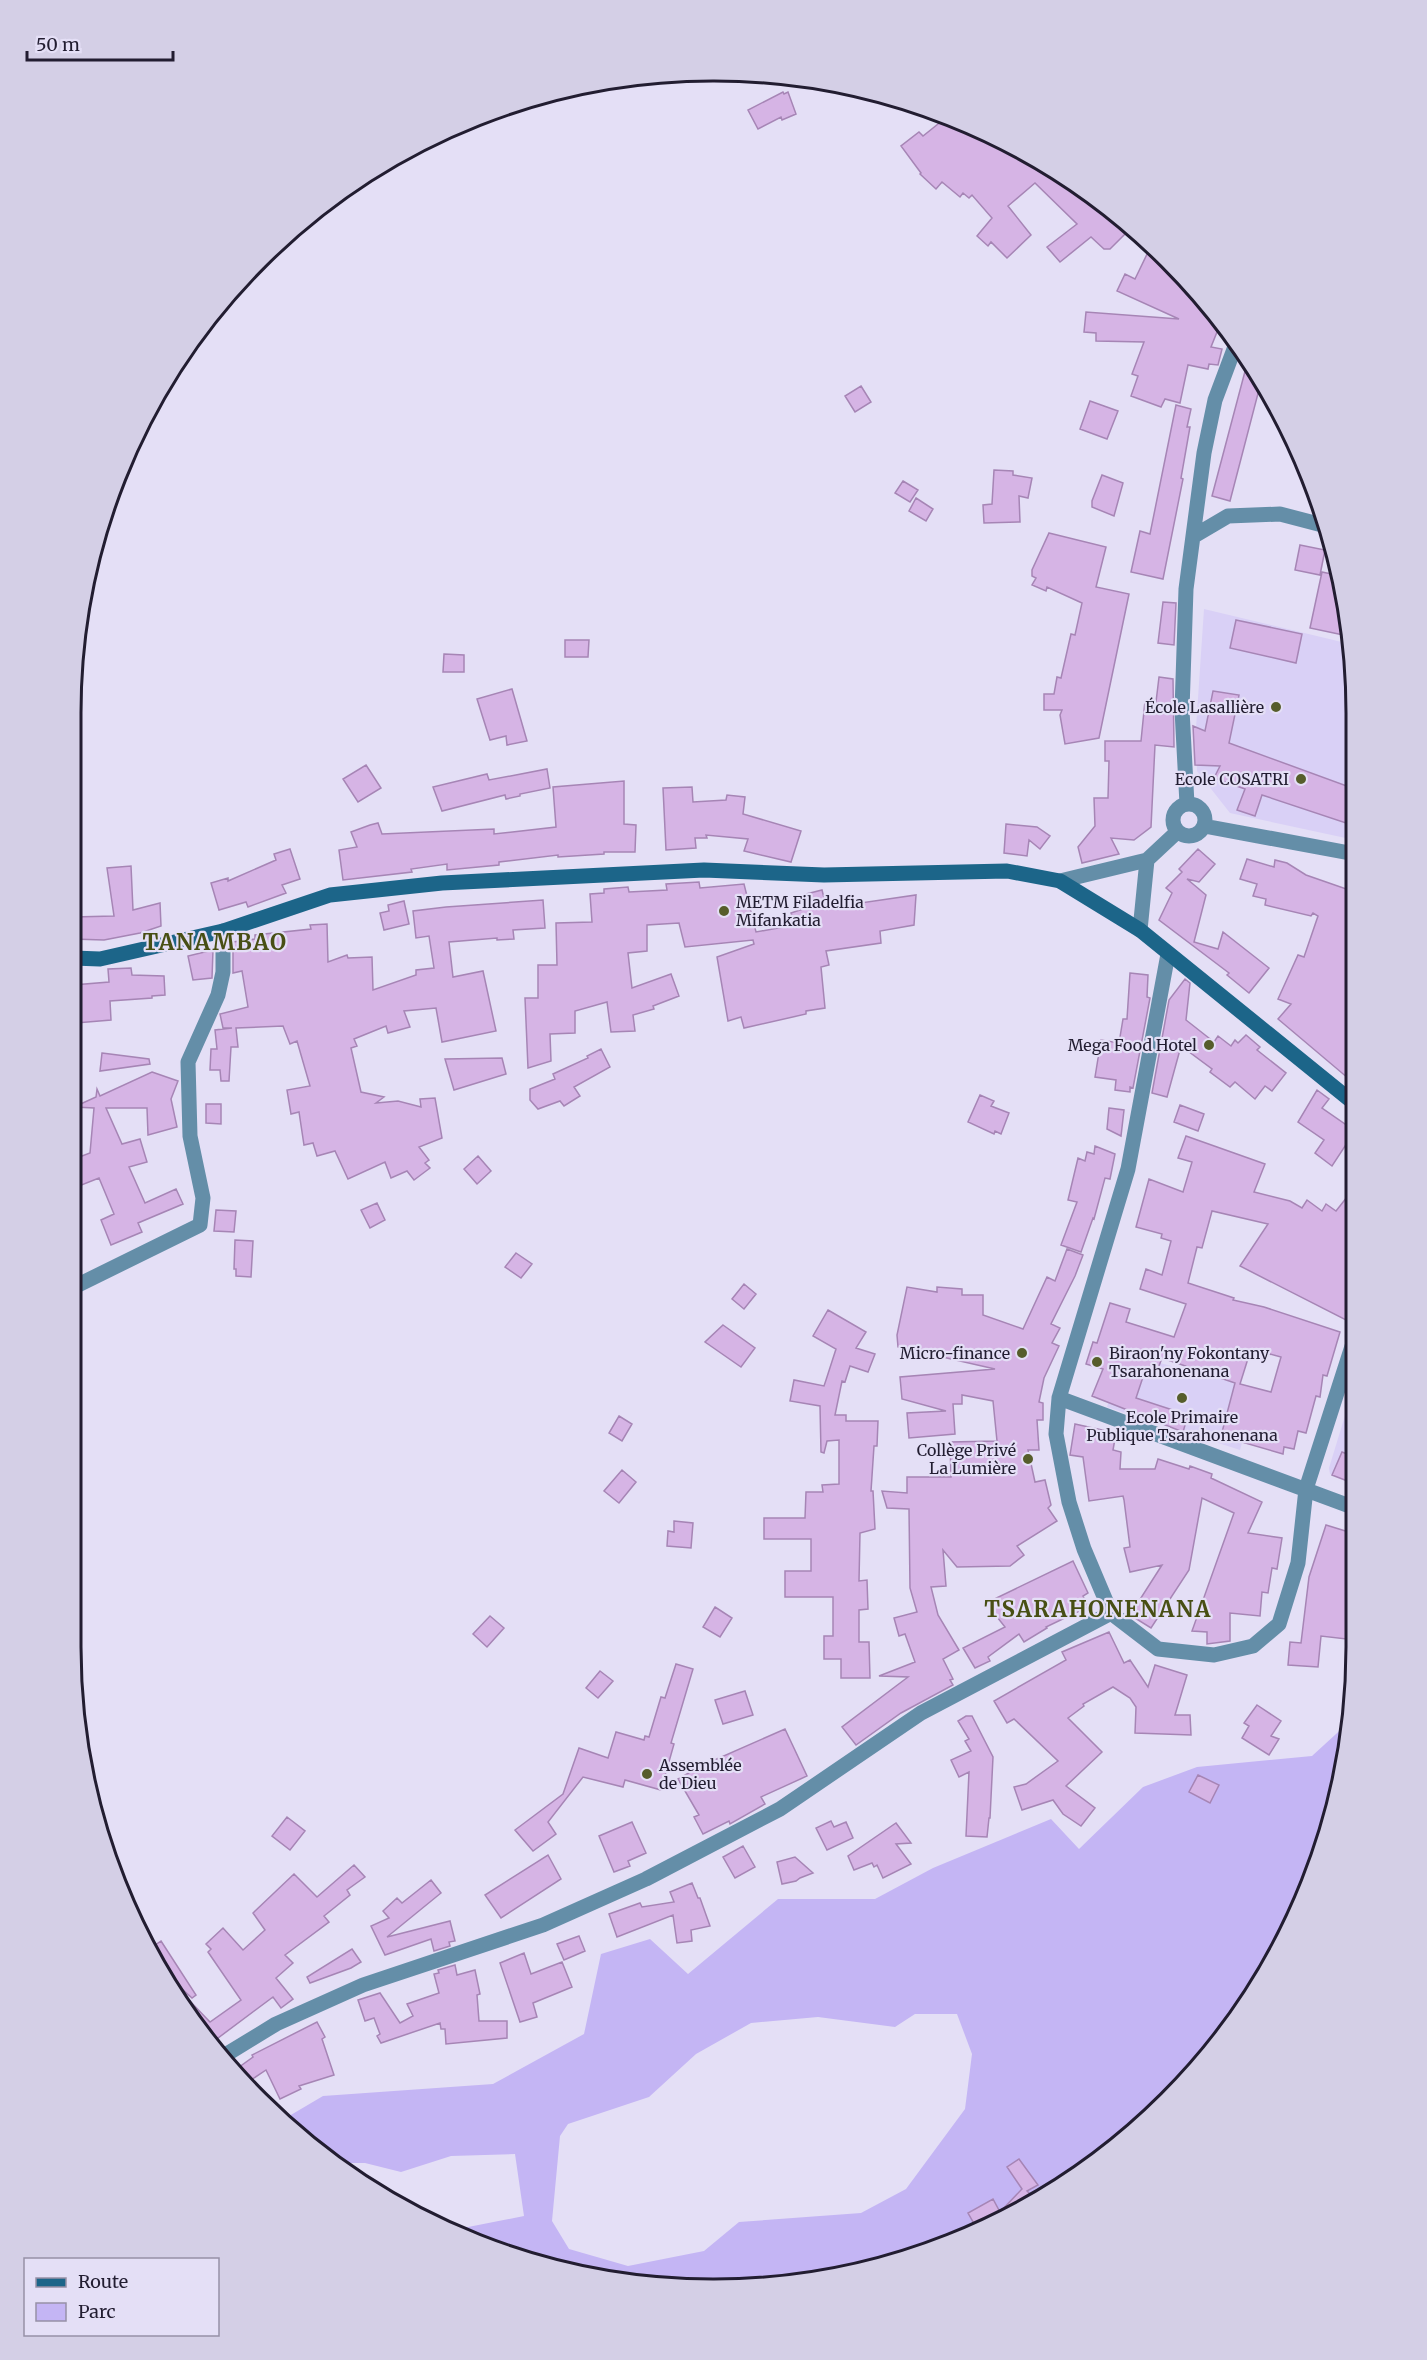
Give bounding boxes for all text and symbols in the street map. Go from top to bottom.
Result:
scale bar [27,24,172,62]
text: 50 m [36,33,80,56]
place label: École Lasallière [1145,697,1264,717]
marker: École Lasallière [1269,700,1283,714]
place label: Ecole COSATRI [1175,769,1289,789]
marker: Ecole COSATRI [1294,772,1308,786]
place label: METM Filadelfia Mifankatia [736,892,864,930]
marker: METM Filadelfia Mifankatia [717,904,731,918]
district label: TANAMBAO [142,928,288,956]
place label: Mega Food Hotel [1068,1035,1197,1055]
marker: Mega Food Hotel [1202,1038,1216,1052]
place label: Micro-finance [900,1343,1010,1363]
place label: Biraon'ny Fokontany Tsarahonenana [1109,1343,1270,1381]
marker: Micro-finance [1015,1346,1029,1360]
marker: Biraon'ny Fokontany Tsarahonenana [1090,1355,1104,1369]
marker: Ecole Primaire Publique Tsarahonenana [1175,1391,1189,1405]
place label: Ecole Primaire Publique Tsarahonenana [1086,1407,1278,1445]
place label: Collège Privé La Lumière [917,1440,1016,1478]
marker: Collège Privé La Lumière [1021,1452,1035,1466]
district label: TSARAHONENANA [984,1595,1212,1623]
place label: Assemblée de Dieu [658,1755,741,1793]
marker: Assemblée de Dieu [640,1767,654,1781]
legend [24,2258,219,2336]
text: Route [78,2270,128,2293]
text: Parc [78,2300,116,2323]

